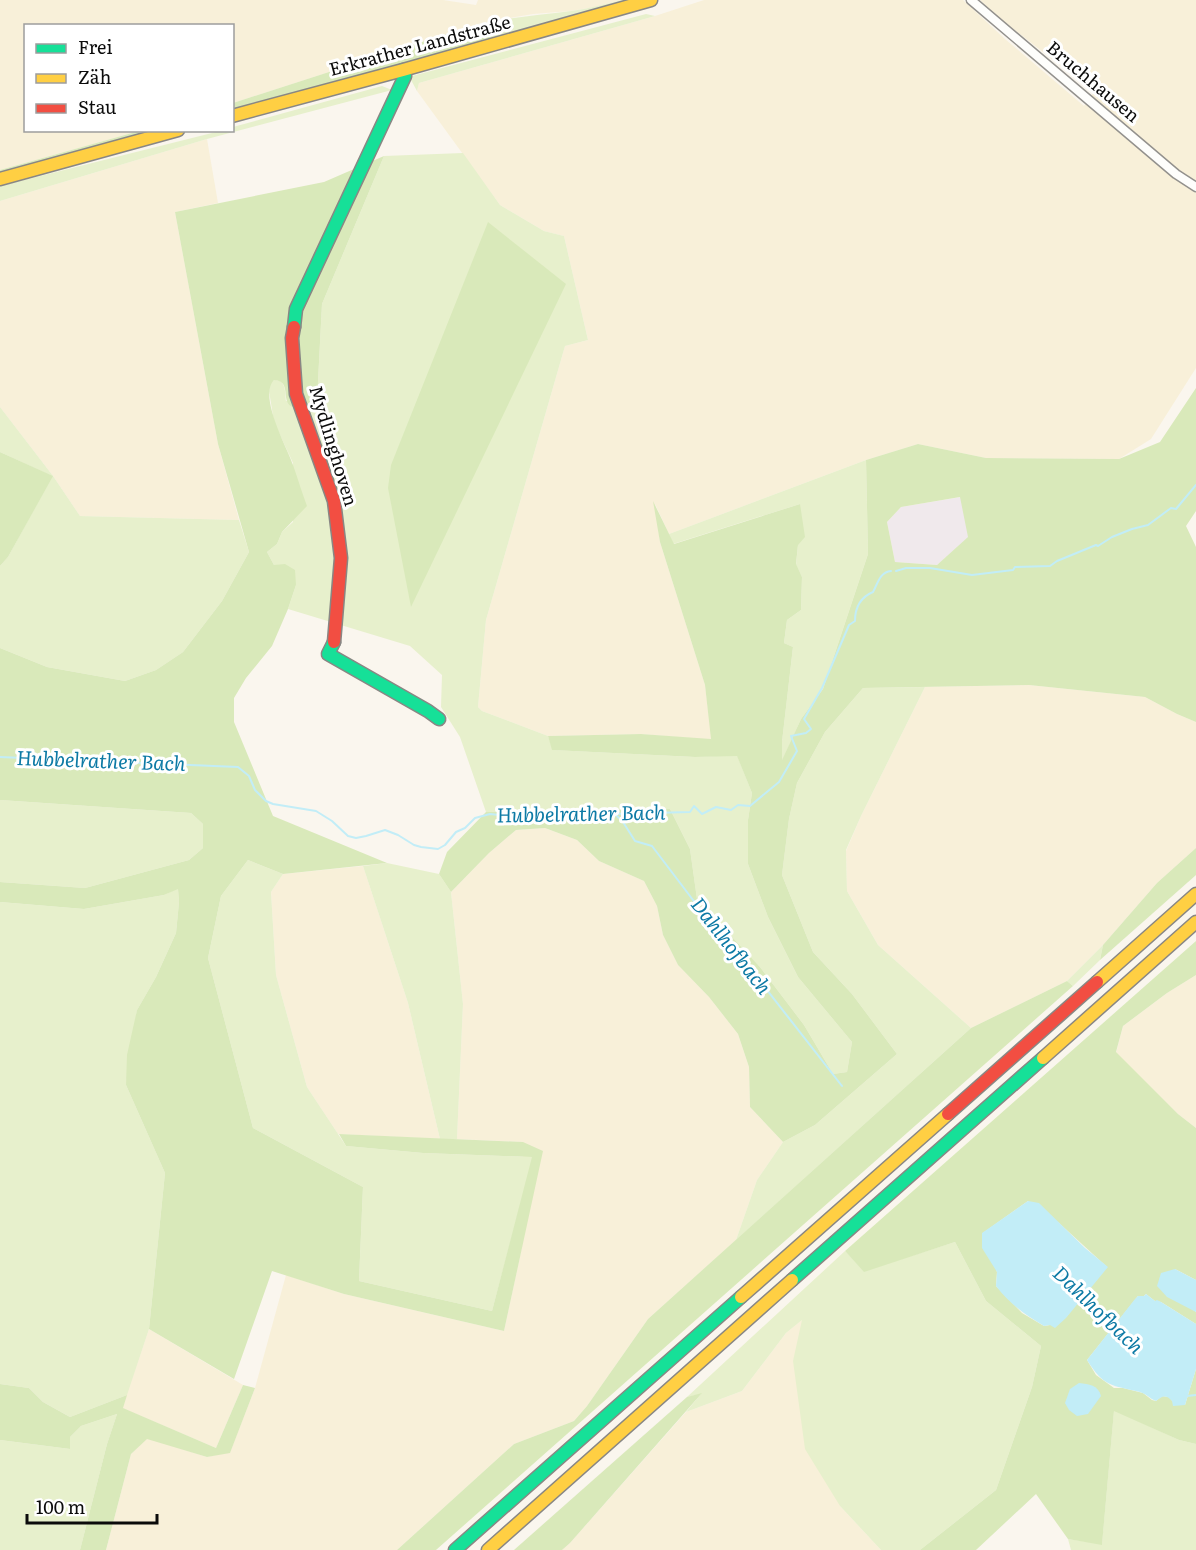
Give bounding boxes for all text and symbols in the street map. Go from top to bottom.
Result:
street label: Erkrather Landstraße [326,7,513,82]
legend [24,24,234,132]
text: Frei [78,33,112,60]
street label: Bruchhausen [1041,34,1147,128]
text: Zäh [78,63,112,90]
text: Stau [78,93,116,120]
street label: Mydlinghoven [303,382,366,509]
water label: Hubbelrather Bach [16,741,186,777]
water label: Hubbelrather Bach [496,796,666,828]
water label: Dahlhofbach [685,890,780,1000]
water label: Dahlhofbach [1047,1257,1152,1360]
scale bar [27,1487,158,1525]
text: 100 m [36,1493,85,1520]

